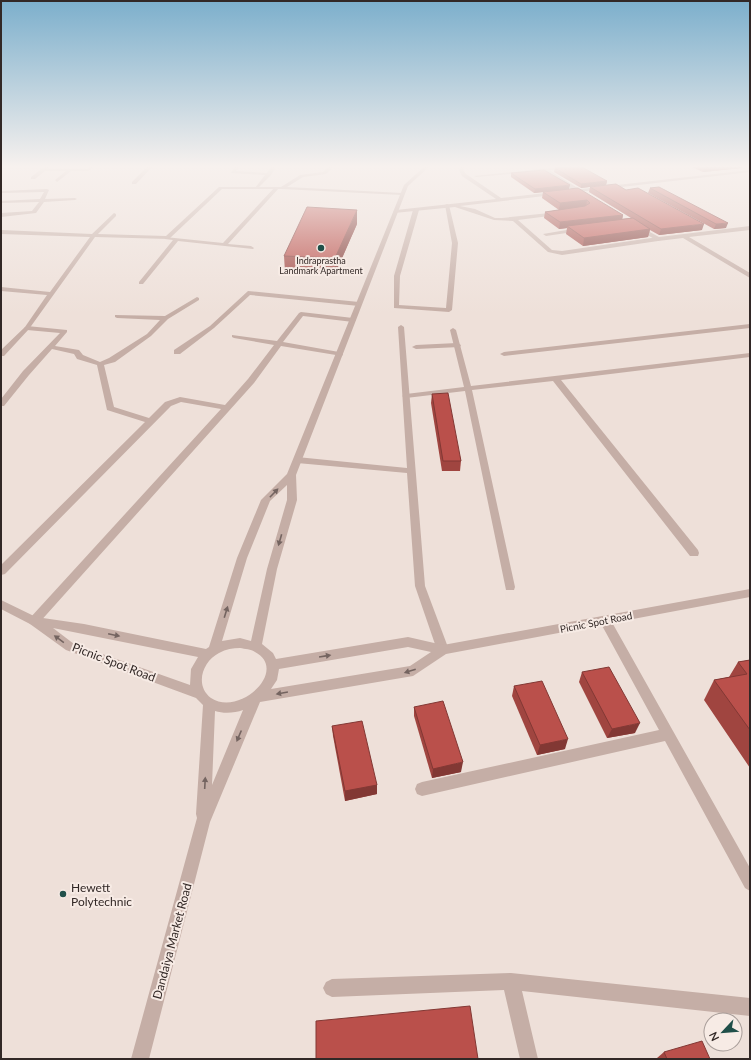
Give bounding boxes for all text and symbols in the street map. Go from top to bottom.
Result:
marker: Indraprastha Landmark Apartment [316,243,326,253]
place label: Indraprastha Landmark Apartment [279,255,363,276]
one-way arrow [269,488,279,498]
one-way arrow [277,534,283,546]
one-way arrow [223,606,229,618]
street label: Picnic Spot Road [559,609,633,635]
one-way arrow [108,632,120,638]
one-way arrow [53,634,64,643]
street label: Picnic Spot Road [70,639,158,685]
one-way arrow [319,653,331,659]
one-way arrow [404,668,416,674]
one-way arrow [276,690,289,696]
one-way arrow [235,731,241,743]
one-way arrow [201,777,208,789]
place label: Hewett Polytechnic [71,880,132,909]
street label: Dandaiya Market Road [149,881,195,1001]
marker: Hewett Polytechnic [58,889,68,899]
north arrow [703,1012,743,1052]
text: N [706,1030,721,1043]

